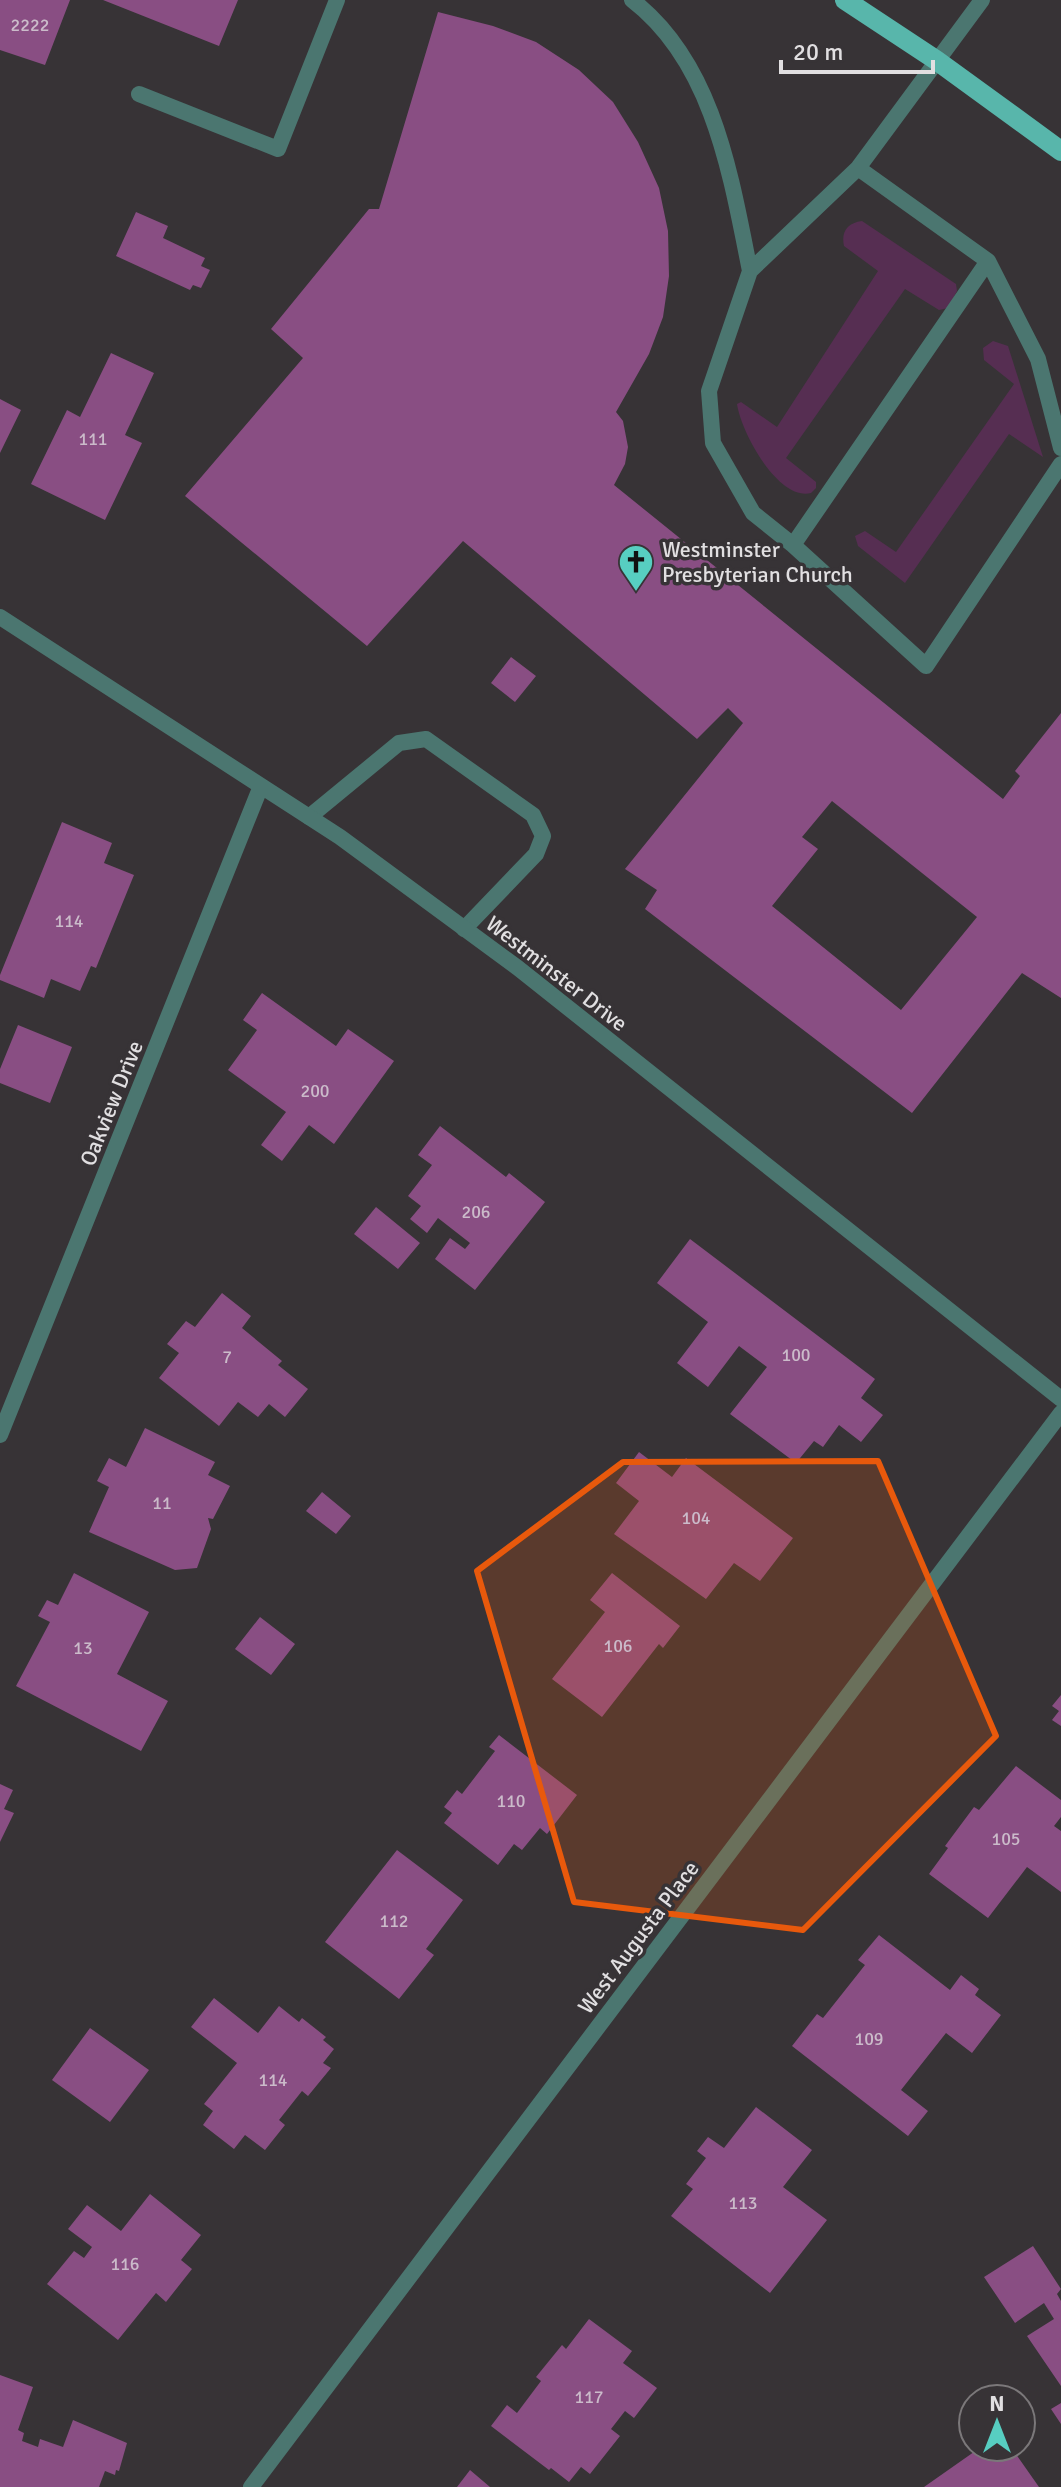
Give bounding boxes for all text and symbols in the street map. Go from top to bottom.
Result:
house number: 2222 [11,14,49,36]
scale bar [781,24,933,74]
text: 20 m [793,37,843,67]
house number: 111 [78,428,108,450]
place label: Westminster Presbyterian Church [662,536,853,588]
church icon: Westminster Presbyterian Church [617,543,655,593]
house number: 114 [54,910,84,932]
street label: Westminster Drive [481,910,633,1037]
street label: Oakview Drive [74,1037,149,1170]
house number: 200 [300,1080,330,1102]
house number: 206 [461,1201,491,1223]
house number: 100 [781,1344,811,1366]
house number: 7 [222,1346,232,1368]
house number: 11 [152,1492,172,1514]
house number: 104 [681,1507,711,1529]
house number: 106 [603,1635,633,1657]
house number: 13 [73,1637,93,1659]
house number: 110 [496,1790,526,1812]
house number: 105 [991,1828,1021,1850]
street label: West Augusta Place [572,1855,705,2019]
house number: 112 [379,1910,409,1932]
house number: 109 [854,2028,884,2050]
house number: 114 [258,2069,288,2091]
house number: 113 [728,2192,758,2214]
house number: 116 [110,2253,140,2275]
north arrow [957,2383,1037,2463]
house number: 117 [574,2386,604,2408]
text: N [989,2390,1005,2417]

